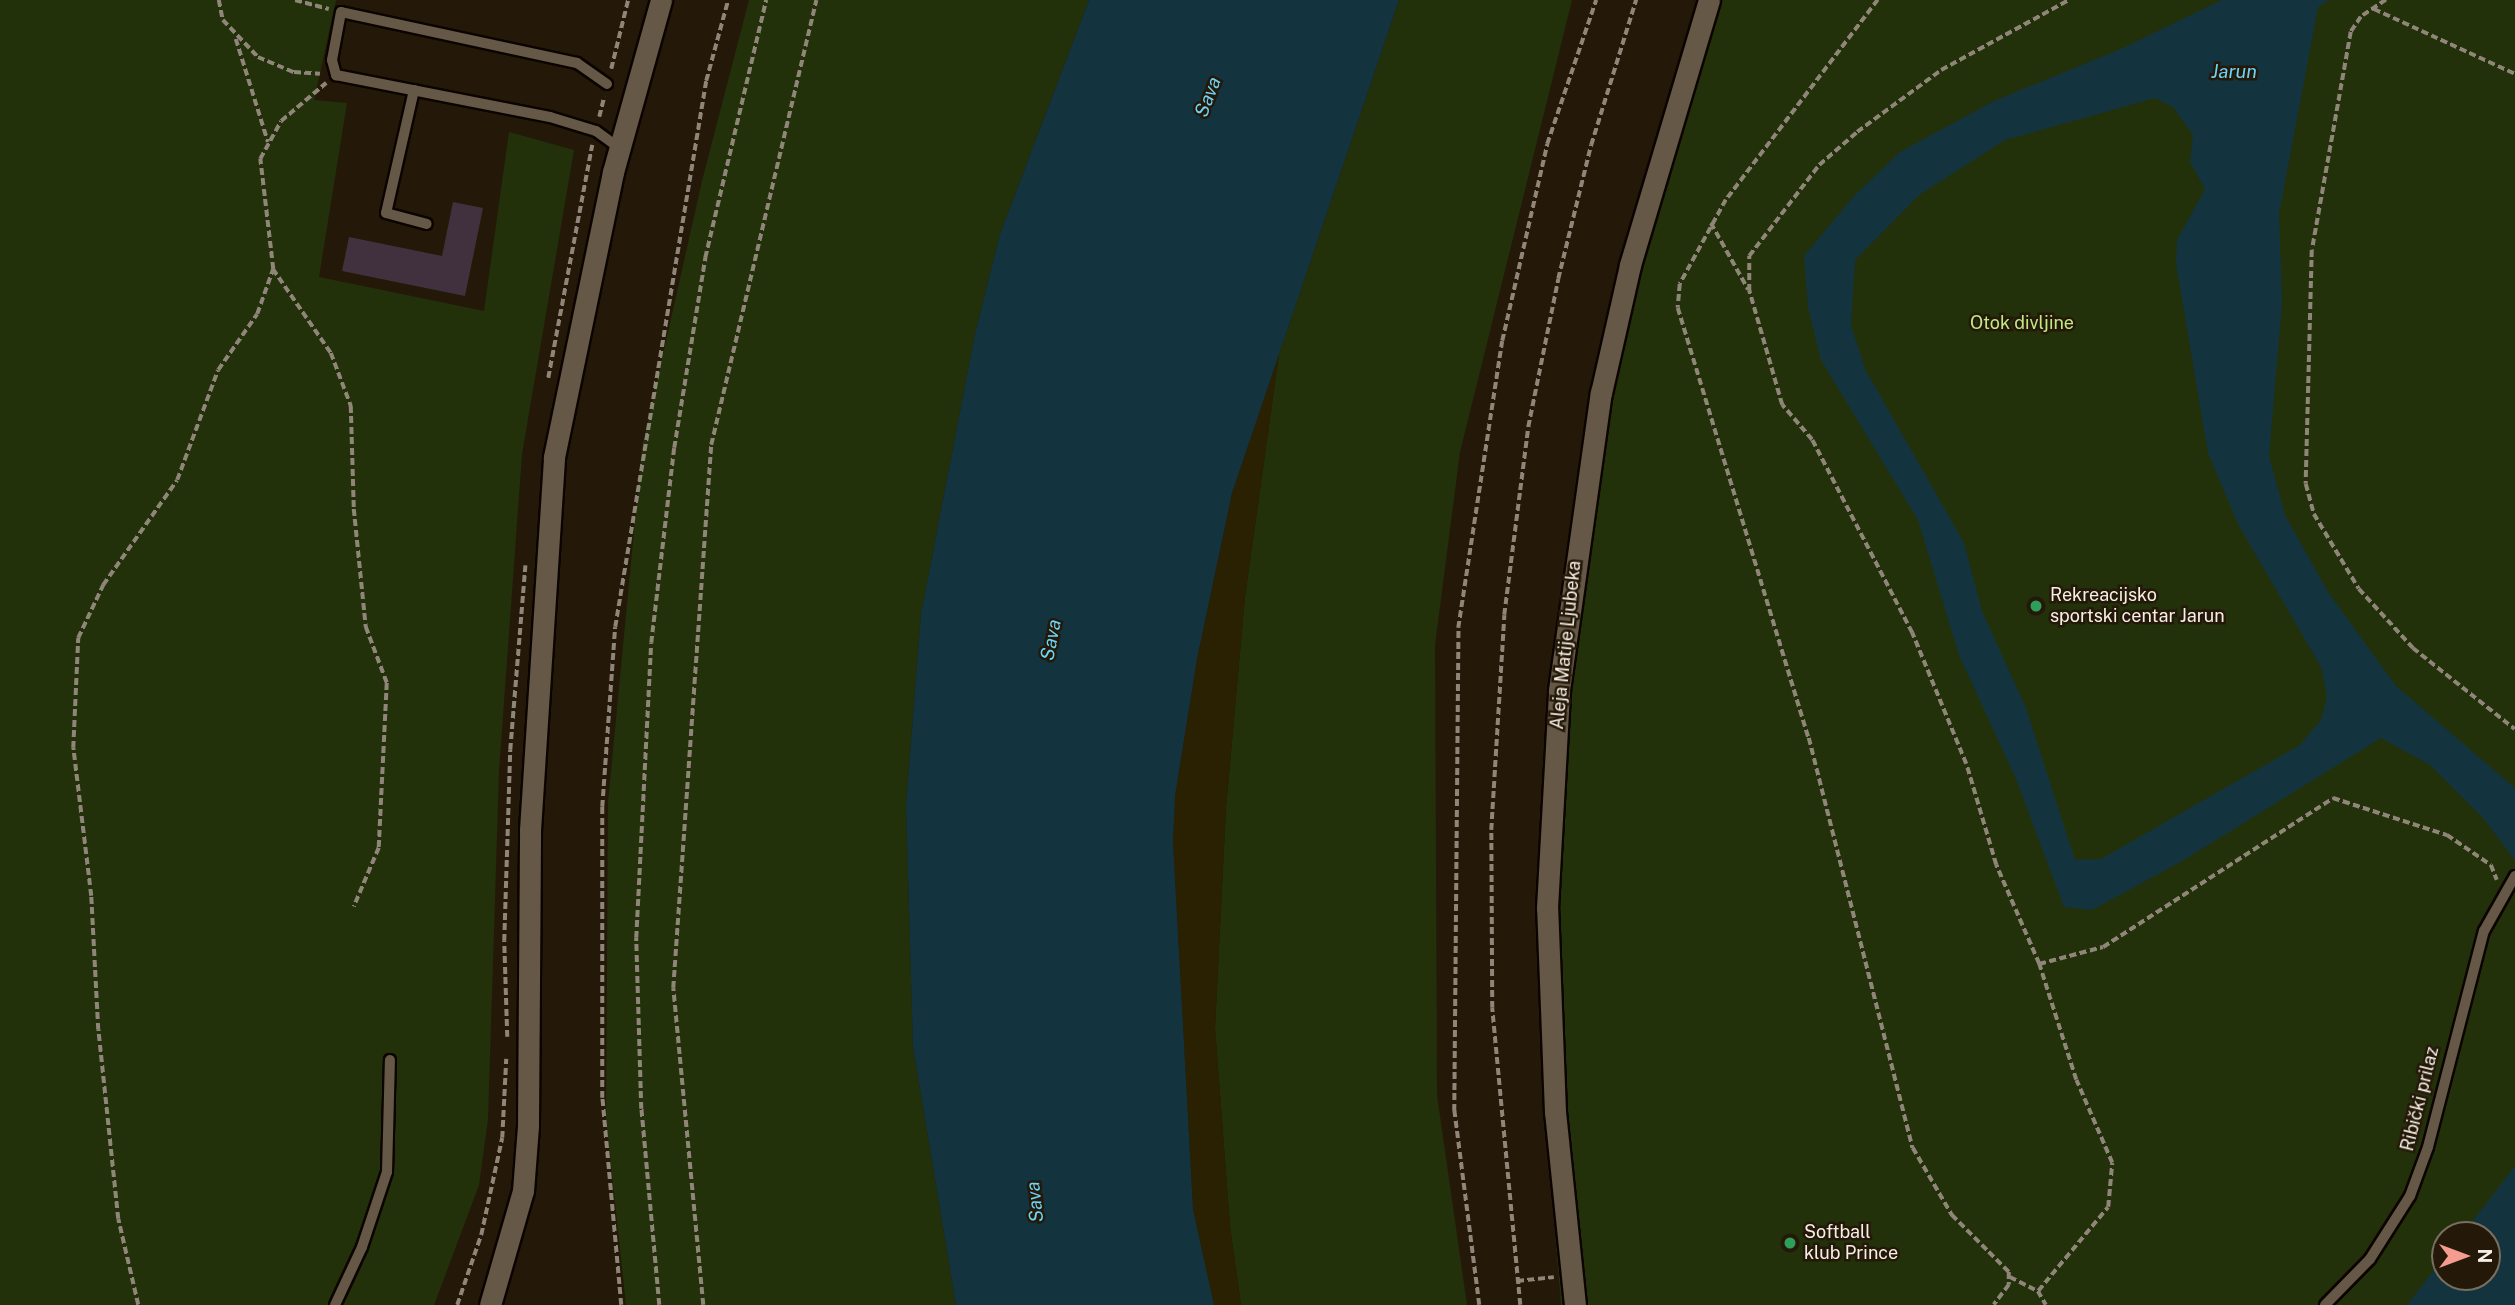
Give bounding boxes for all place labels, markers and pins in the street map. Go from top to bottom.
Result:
place label: Rekreacijsko sportski centar Jarun [2050,585,2225,628]
marker: Rekreacijsko sportski centar Jarun [2028,598,2044,614]
place label: Softball klub Prince [1804,1222,1898,1264]
marker: Softball klub Prince [1782,1235,1798,1251]

